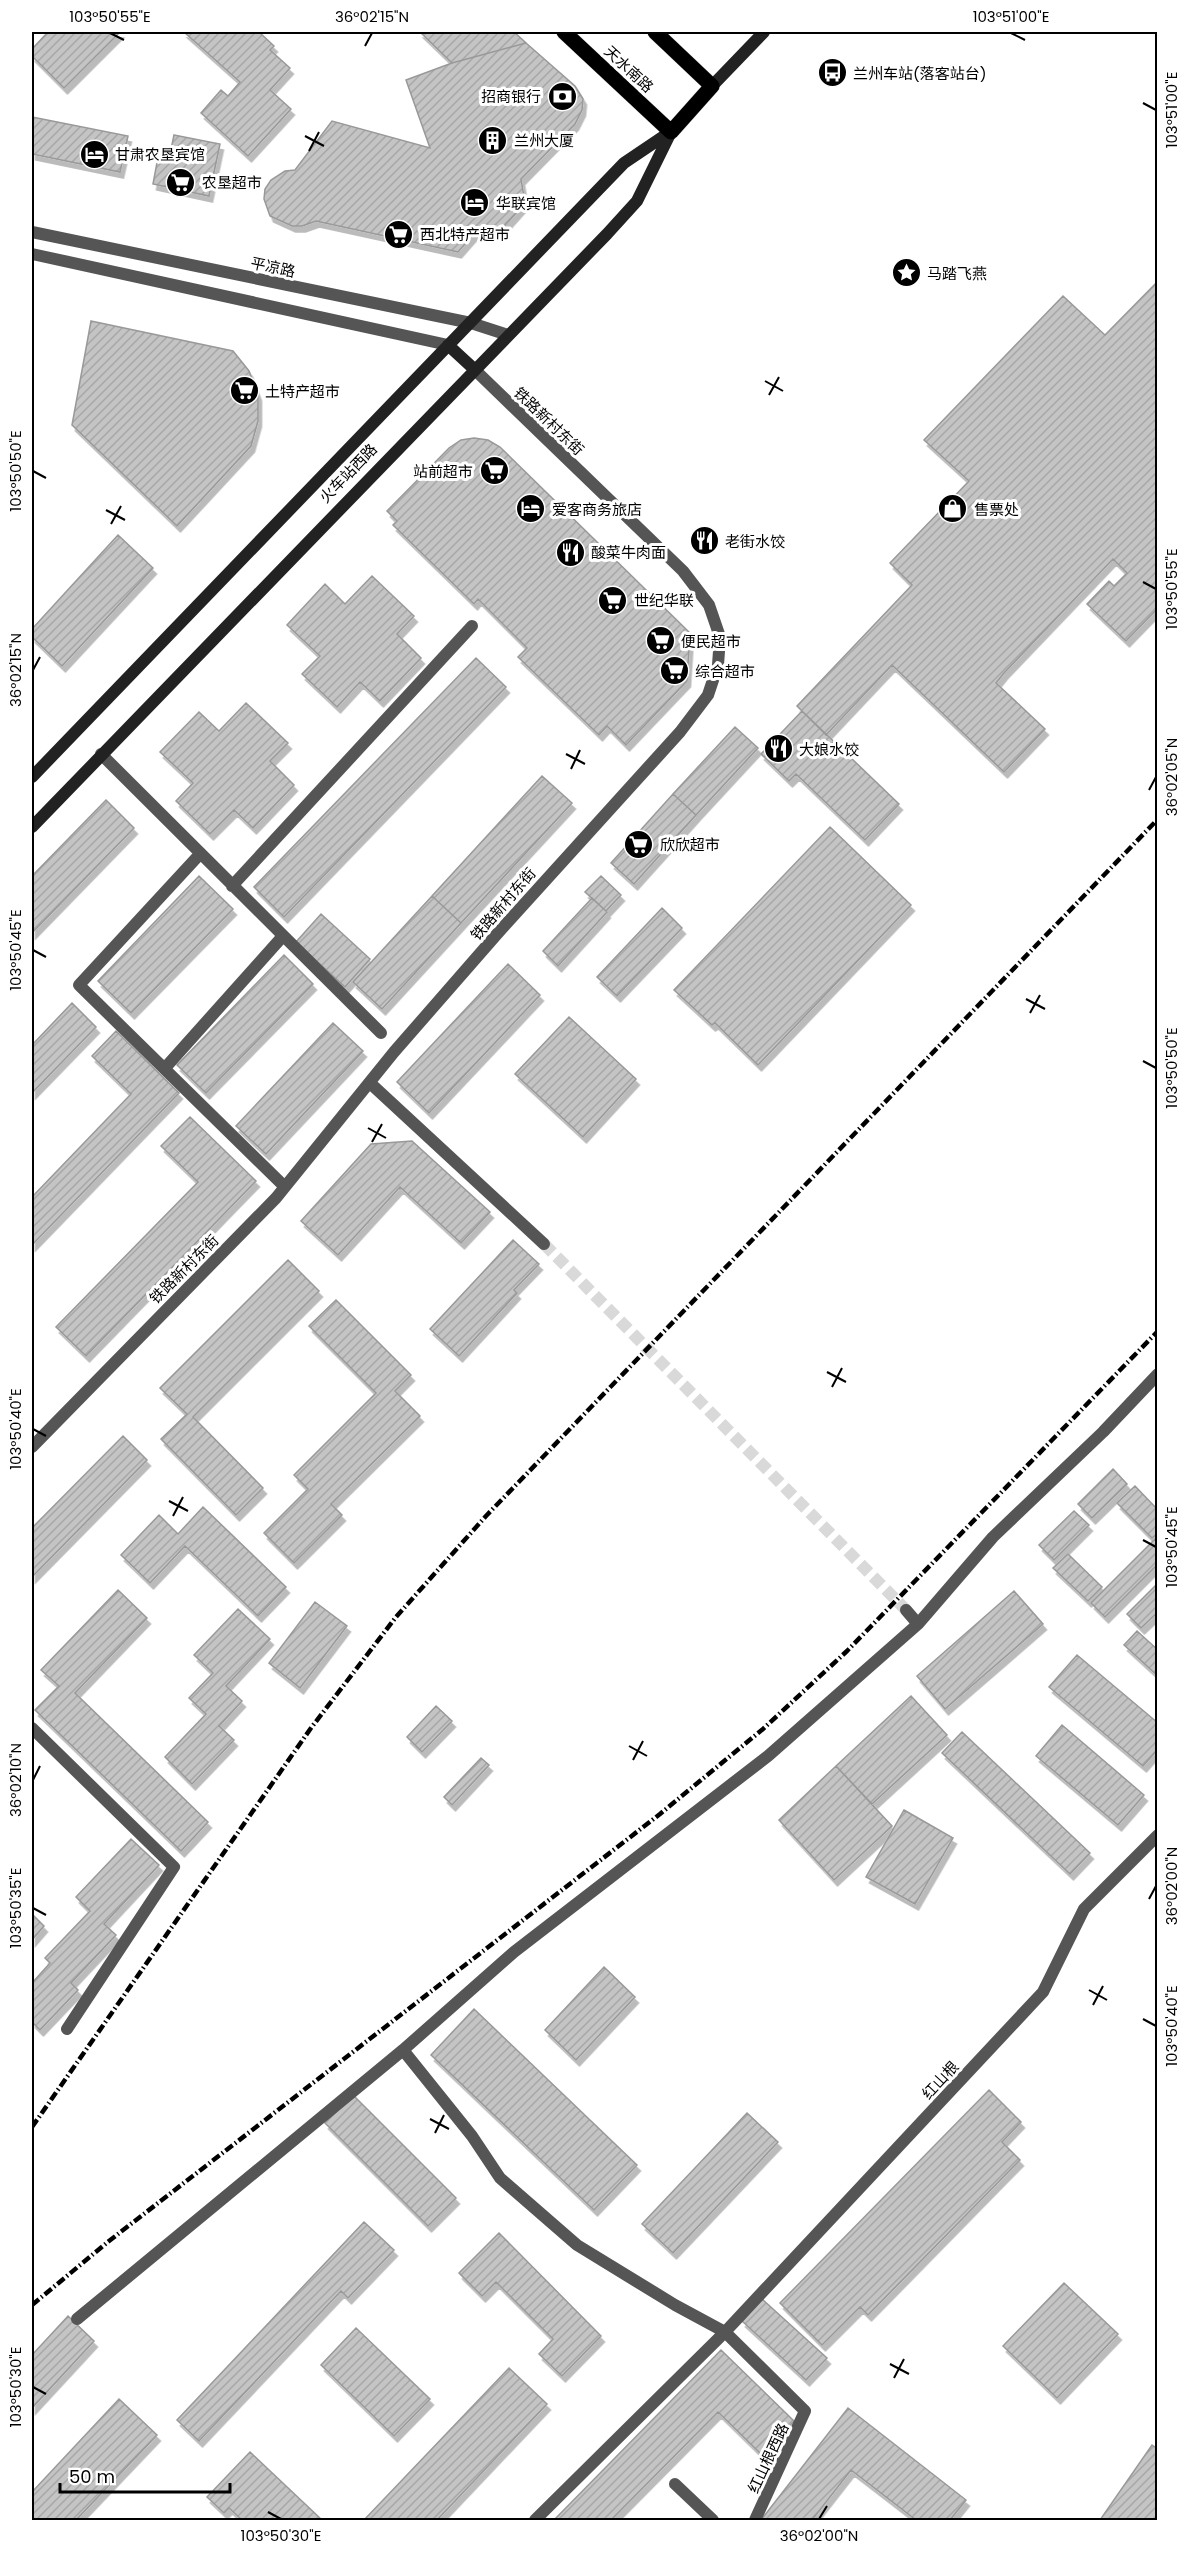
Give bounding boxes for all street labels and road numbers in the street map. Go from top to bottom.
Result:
street label: 天水南路 [600,41,658,97]
street label: 平凉路 [249,252,297,282]
street label: 铁路新村东街 [509,382,589,460]
street label: 火车站西路 [314,439,382,507]
street label: 铁路新村东街 [466,863,540,945]
street label: 铁路新村东街 [145,1230,223,1308]
street label: 红山根 [917,2056,963,2104]
street label: 红山根西路 [743,2420,793,2496]

